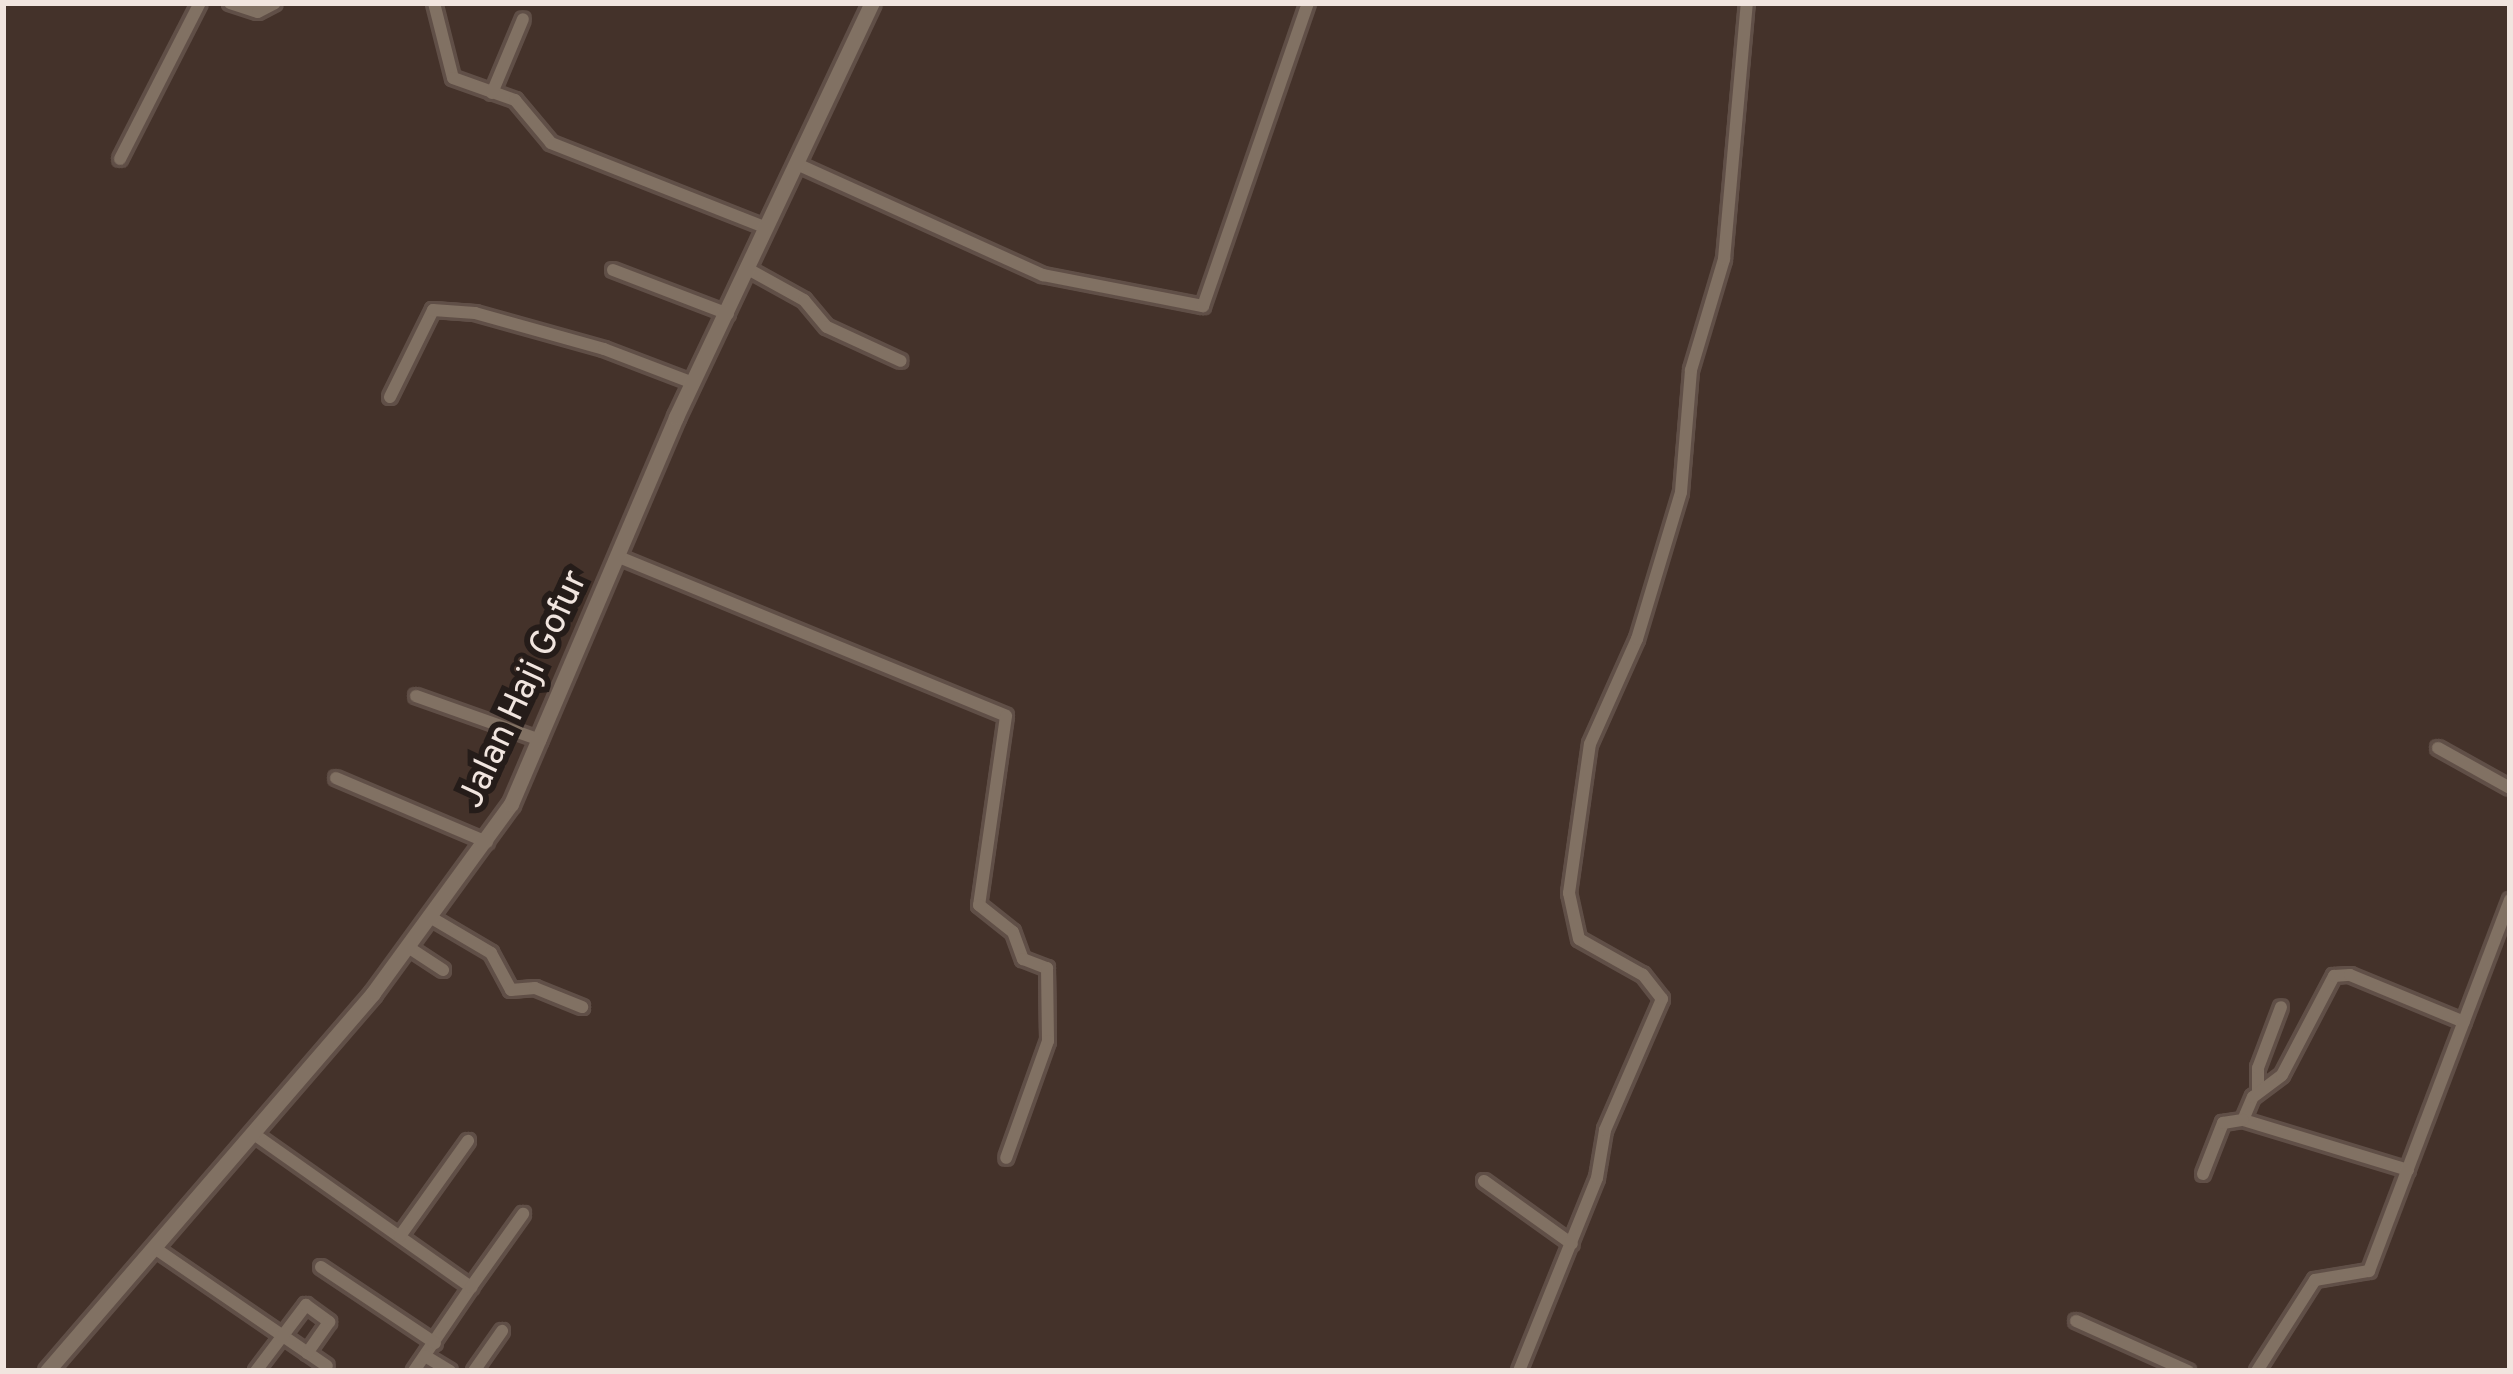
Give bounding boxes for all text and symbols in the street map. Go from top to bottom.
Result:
street label: Jalan Haji Gofur [451,564,599,816]

